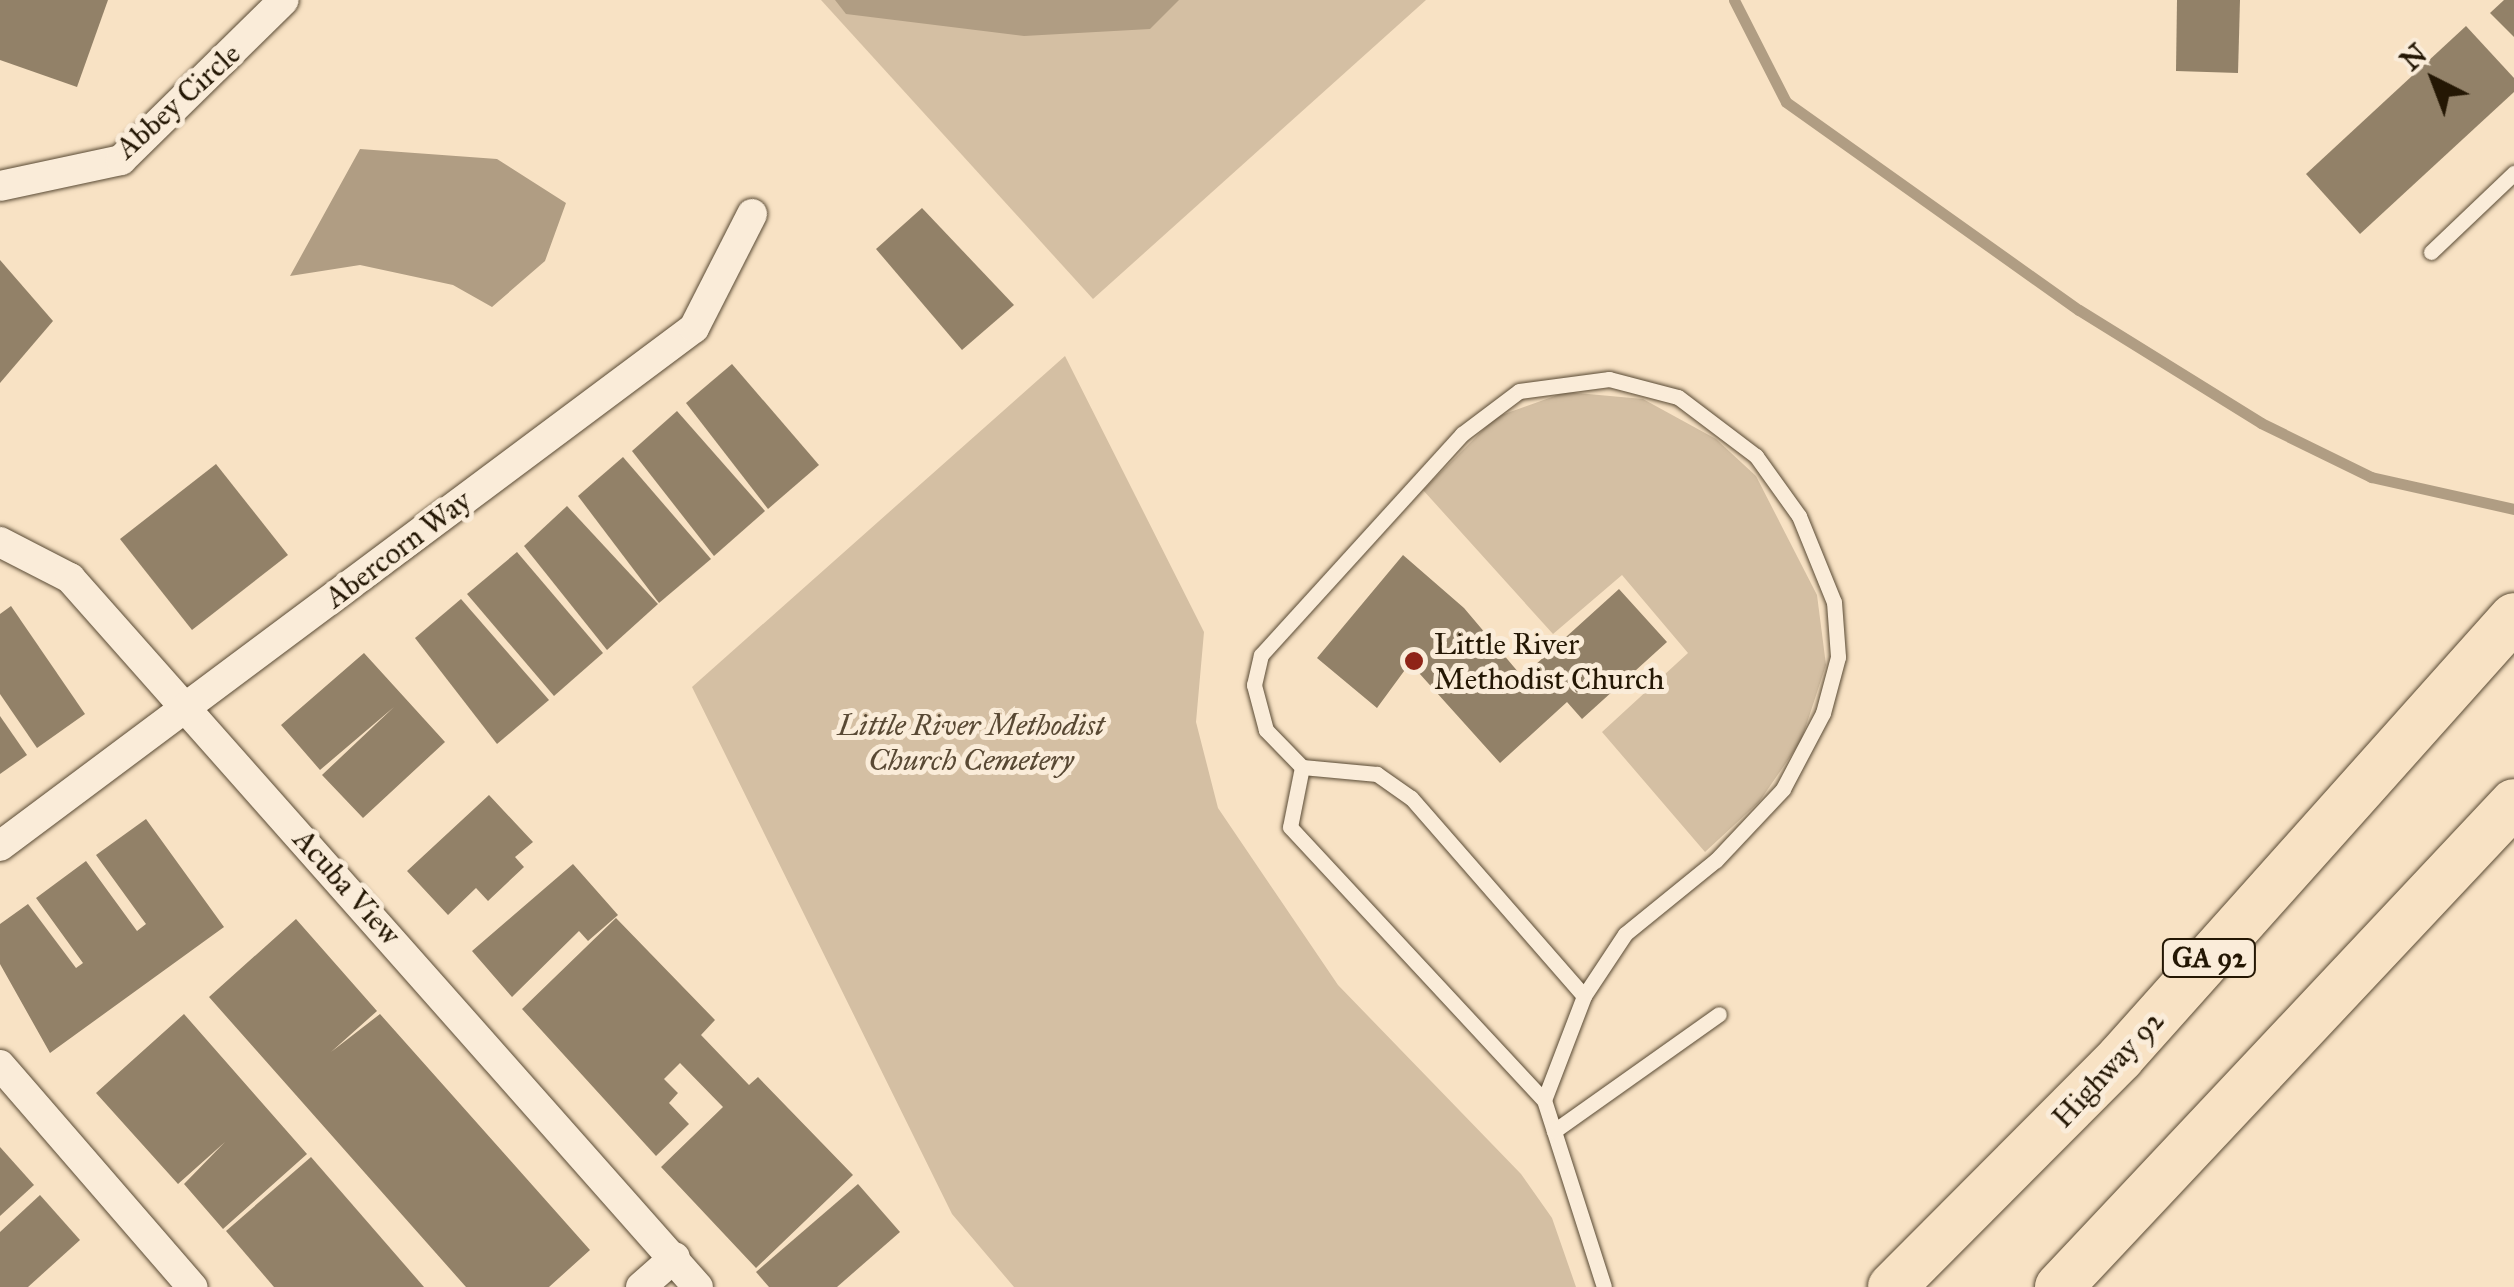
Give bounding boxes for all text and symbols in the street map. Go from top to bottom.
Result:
north arrow [2384,30,2484,130]
street label: Abbey Circle [108,36,248,166]
text: N [2393,36,2434,78]
street label: Abercorn Way [318,482,478,616]
place label: Little River Methodist Church [1434,626,1664,696]
marker: Little River Methodist Church [1403,650,1425,672]
park label: Little River Methodist Church Cemetery [837,707,1105,778]
street label: Acuba View [286,822,408,952]
road number: GA 92 [2162,935,2256,981]
street label: Highway 92 [2044,1003,2172,1135]

